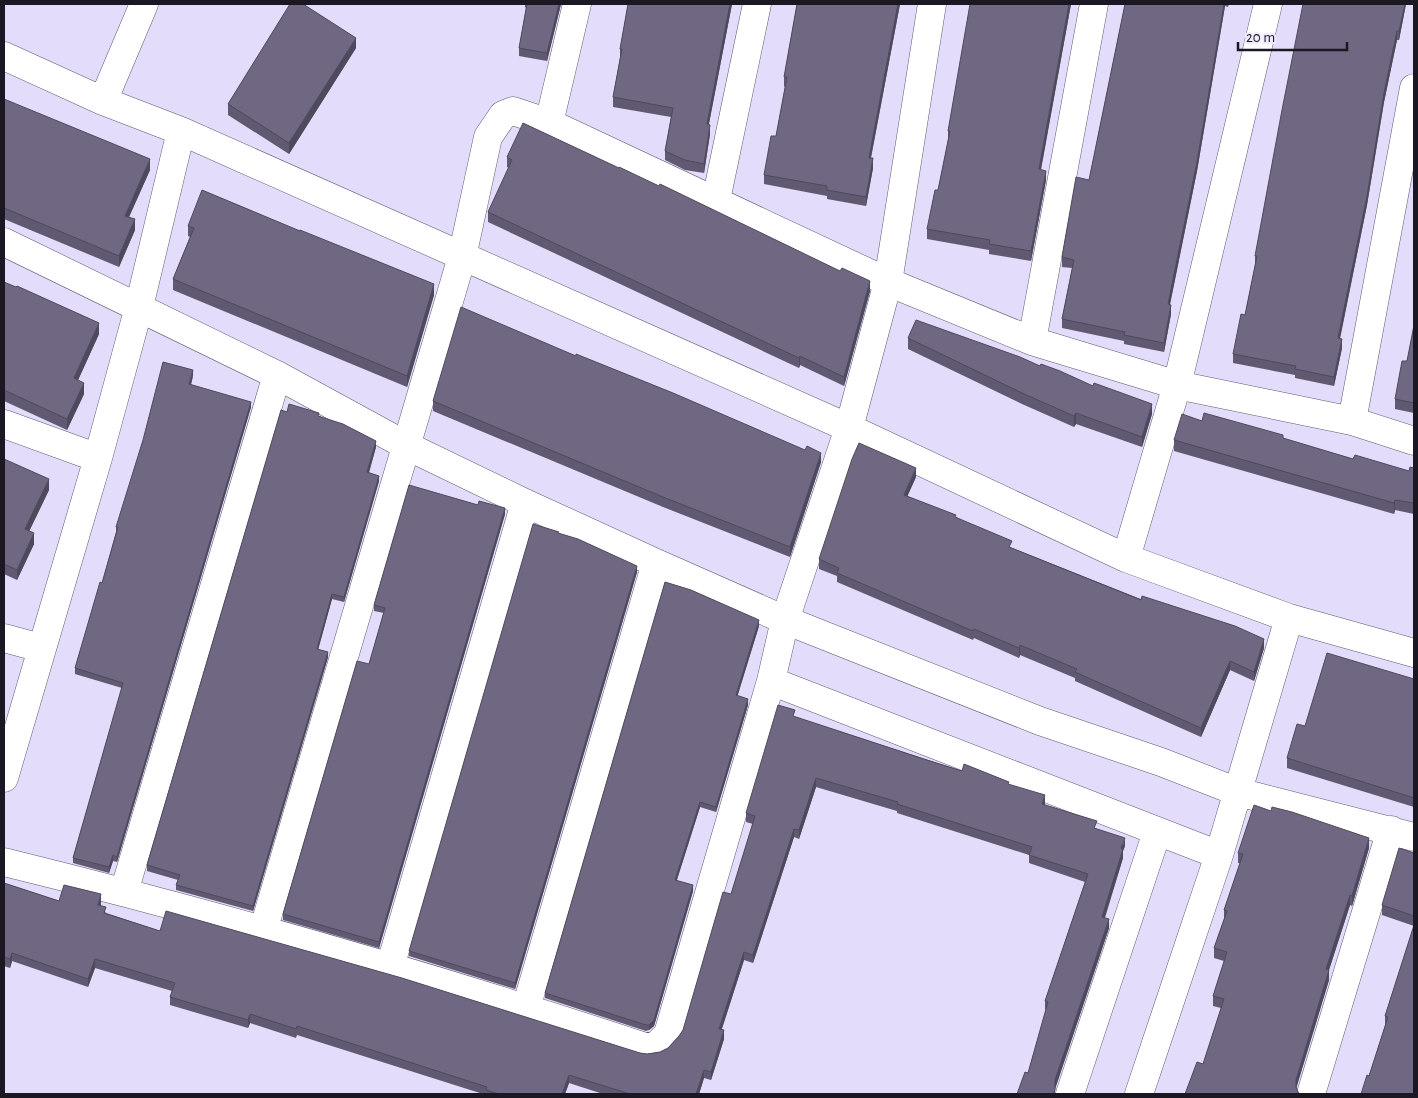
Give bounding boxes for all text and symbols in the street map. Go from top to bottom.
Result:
scale bar [1238,20,1347,52]
text: 20 m [1246,30,1275,45]

